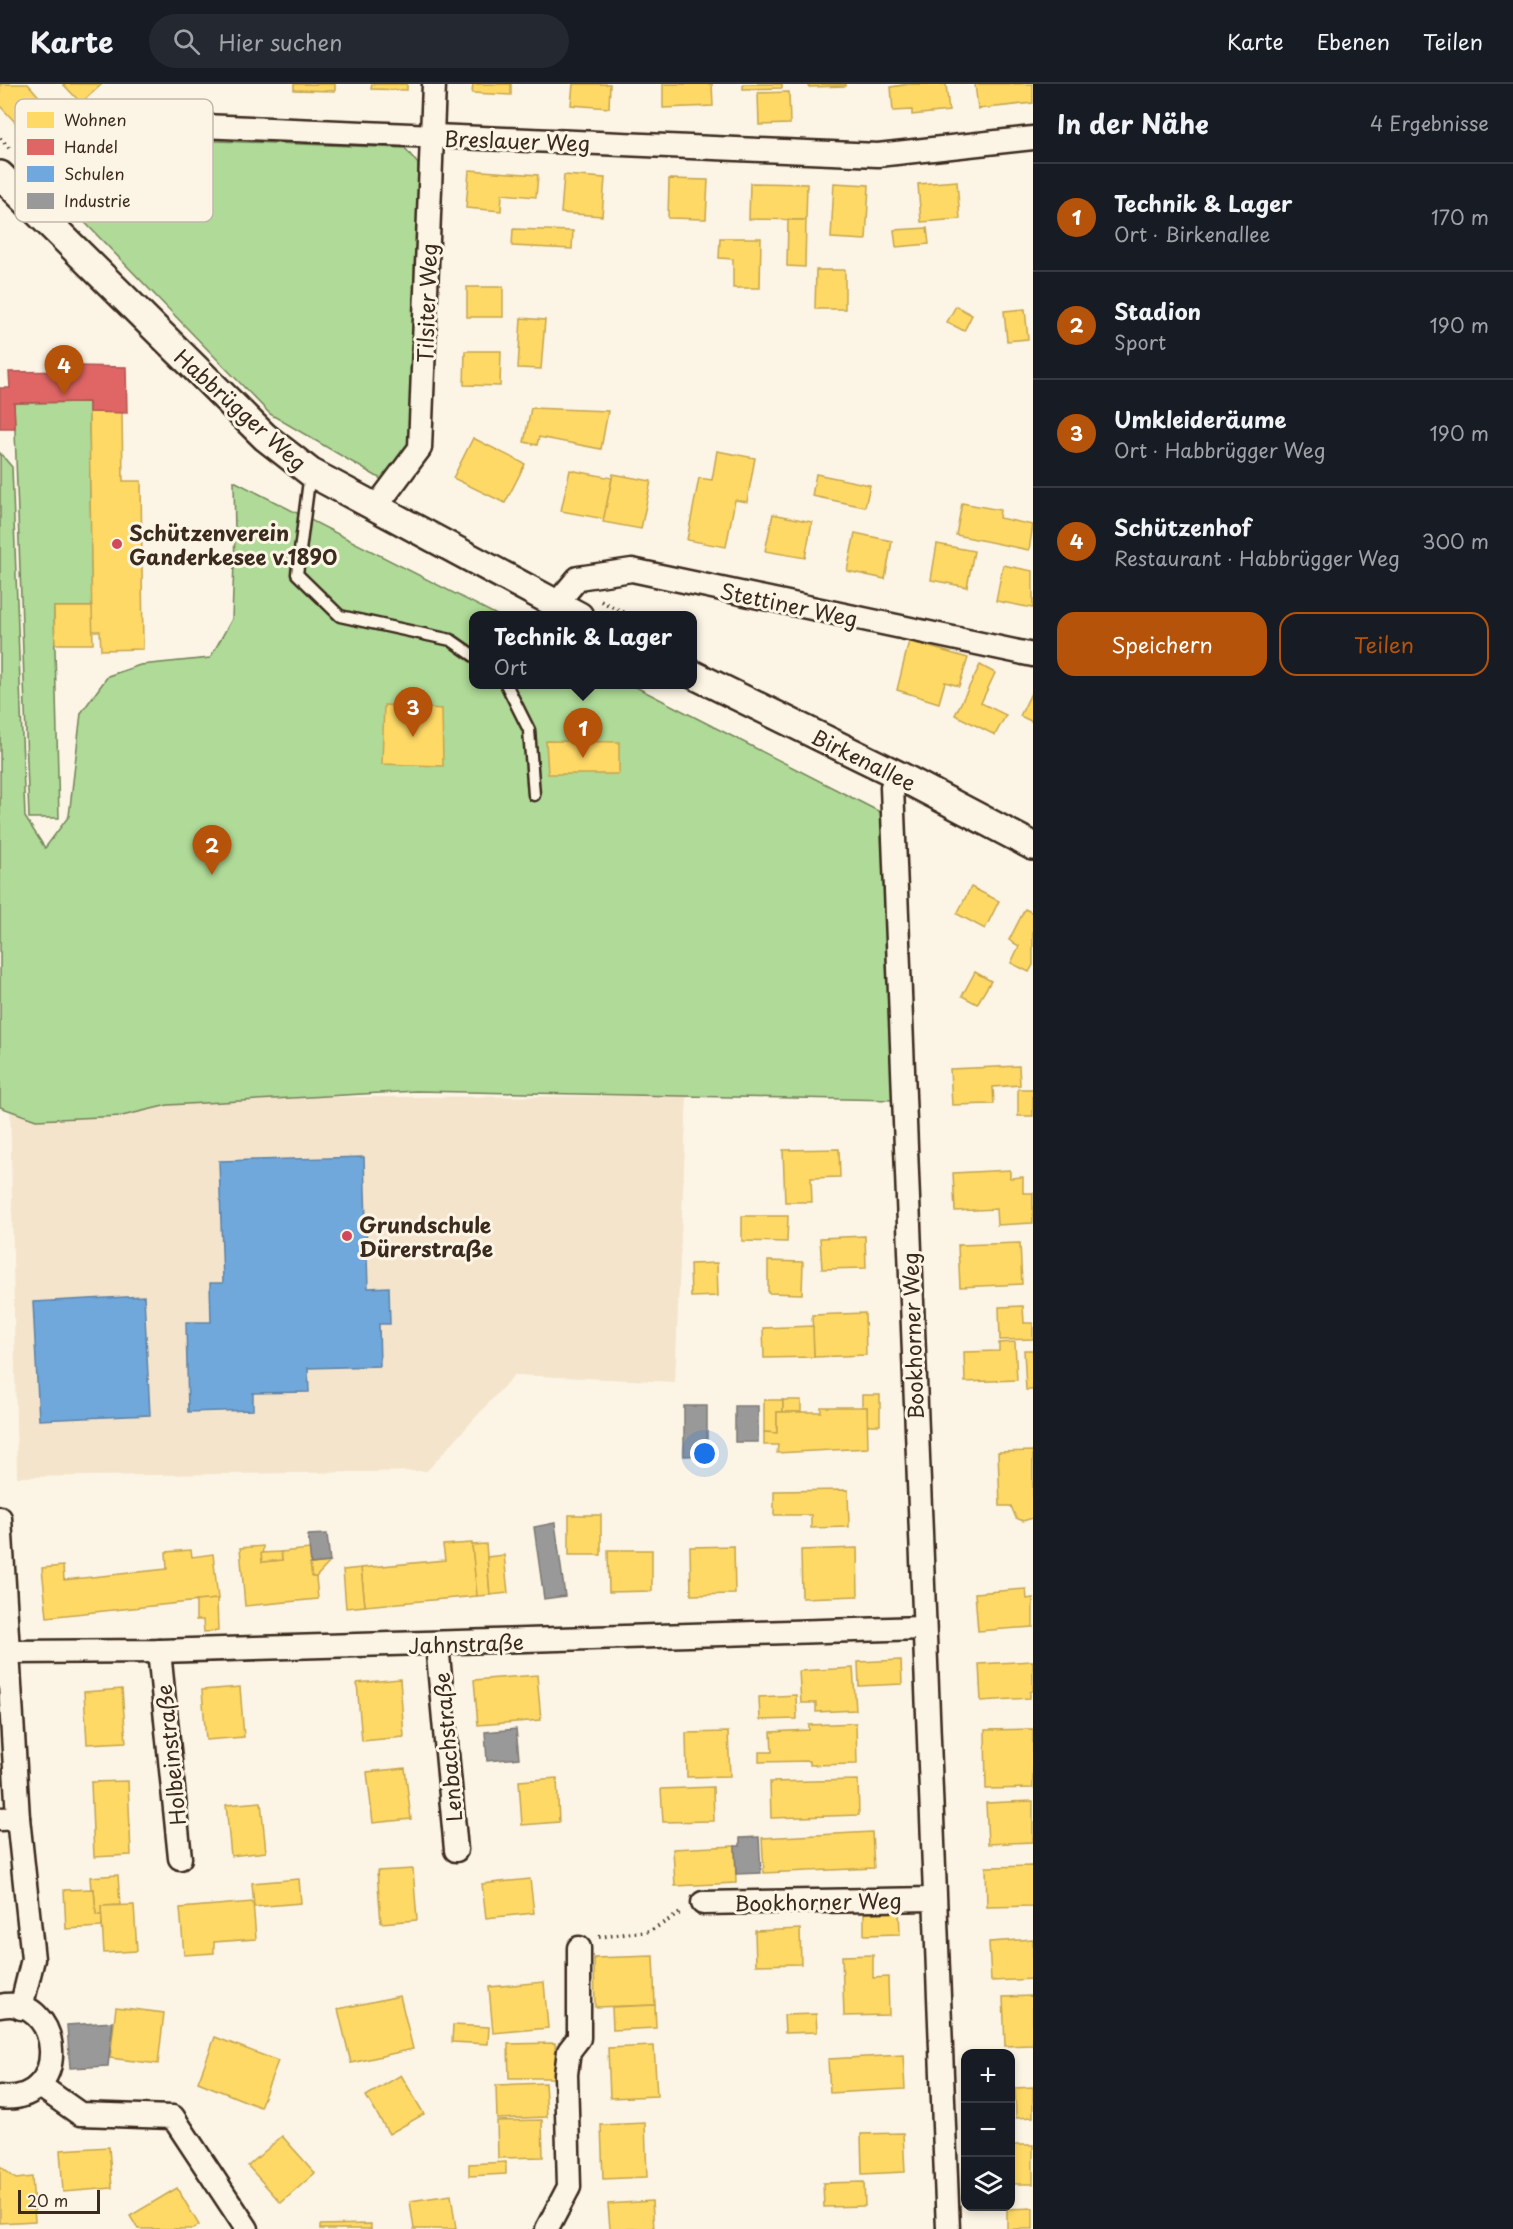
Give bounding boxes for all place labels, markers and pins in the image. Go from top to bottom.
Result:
pin: 4 [44,346,84,395]
place label: Schützenverein Ganderkesee v.1890 [129,516,337,572]
marker: Schützenverein Ganderkesee v.1890 [110,537,124,551]
pin: 3 [394,688,432,737]
pin: 1 [564,708,602,758]
pin: 2 [192,826,232,875]
place label: Grundschule Dürerstraße [359,1208,493,1264]
marker: Grundschule Dürerstraße [340,1229,354,1243]

